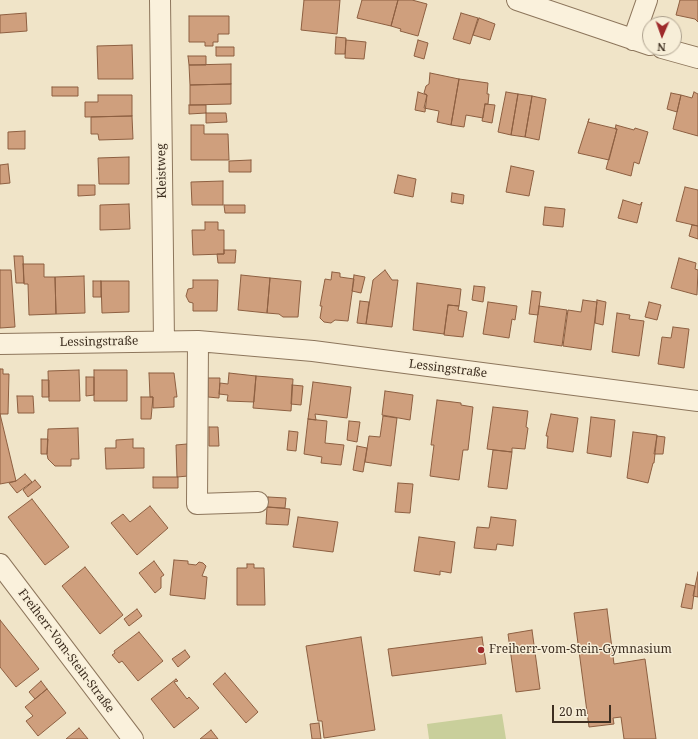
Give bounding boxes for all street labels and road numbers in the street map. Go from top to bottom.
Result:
street label: Kleistweg [154,143,170,199]
street label: Lessingstraße [60,334,138,350]
street label: Lessingstraße [408,357,488,381]
street label: Freiherr-Vom-Stein-Straße [15,586,117,716]

